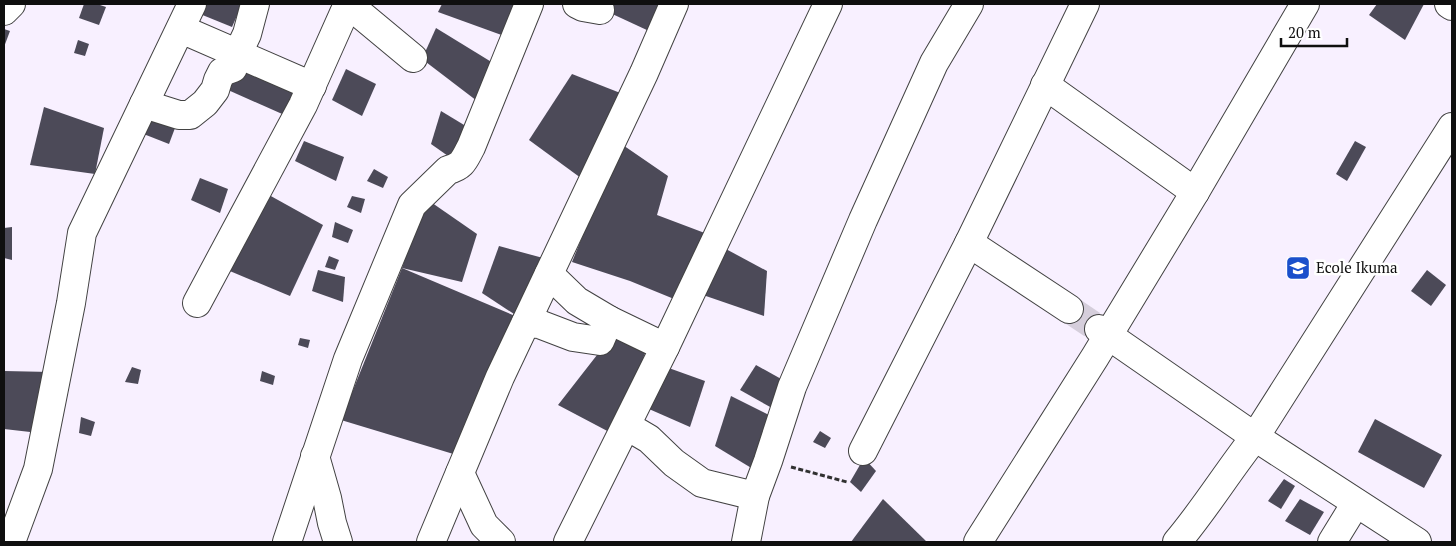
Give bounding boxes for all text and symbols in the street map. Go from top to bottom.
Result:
scale bar [1281,15,1347,47]
text: 20 m [1288,22,1321,42]
school or university icon: Ecole Ikuma [1285,255,1311,281]
place label: Ecole Ikuma [1316,257,1398,277]

